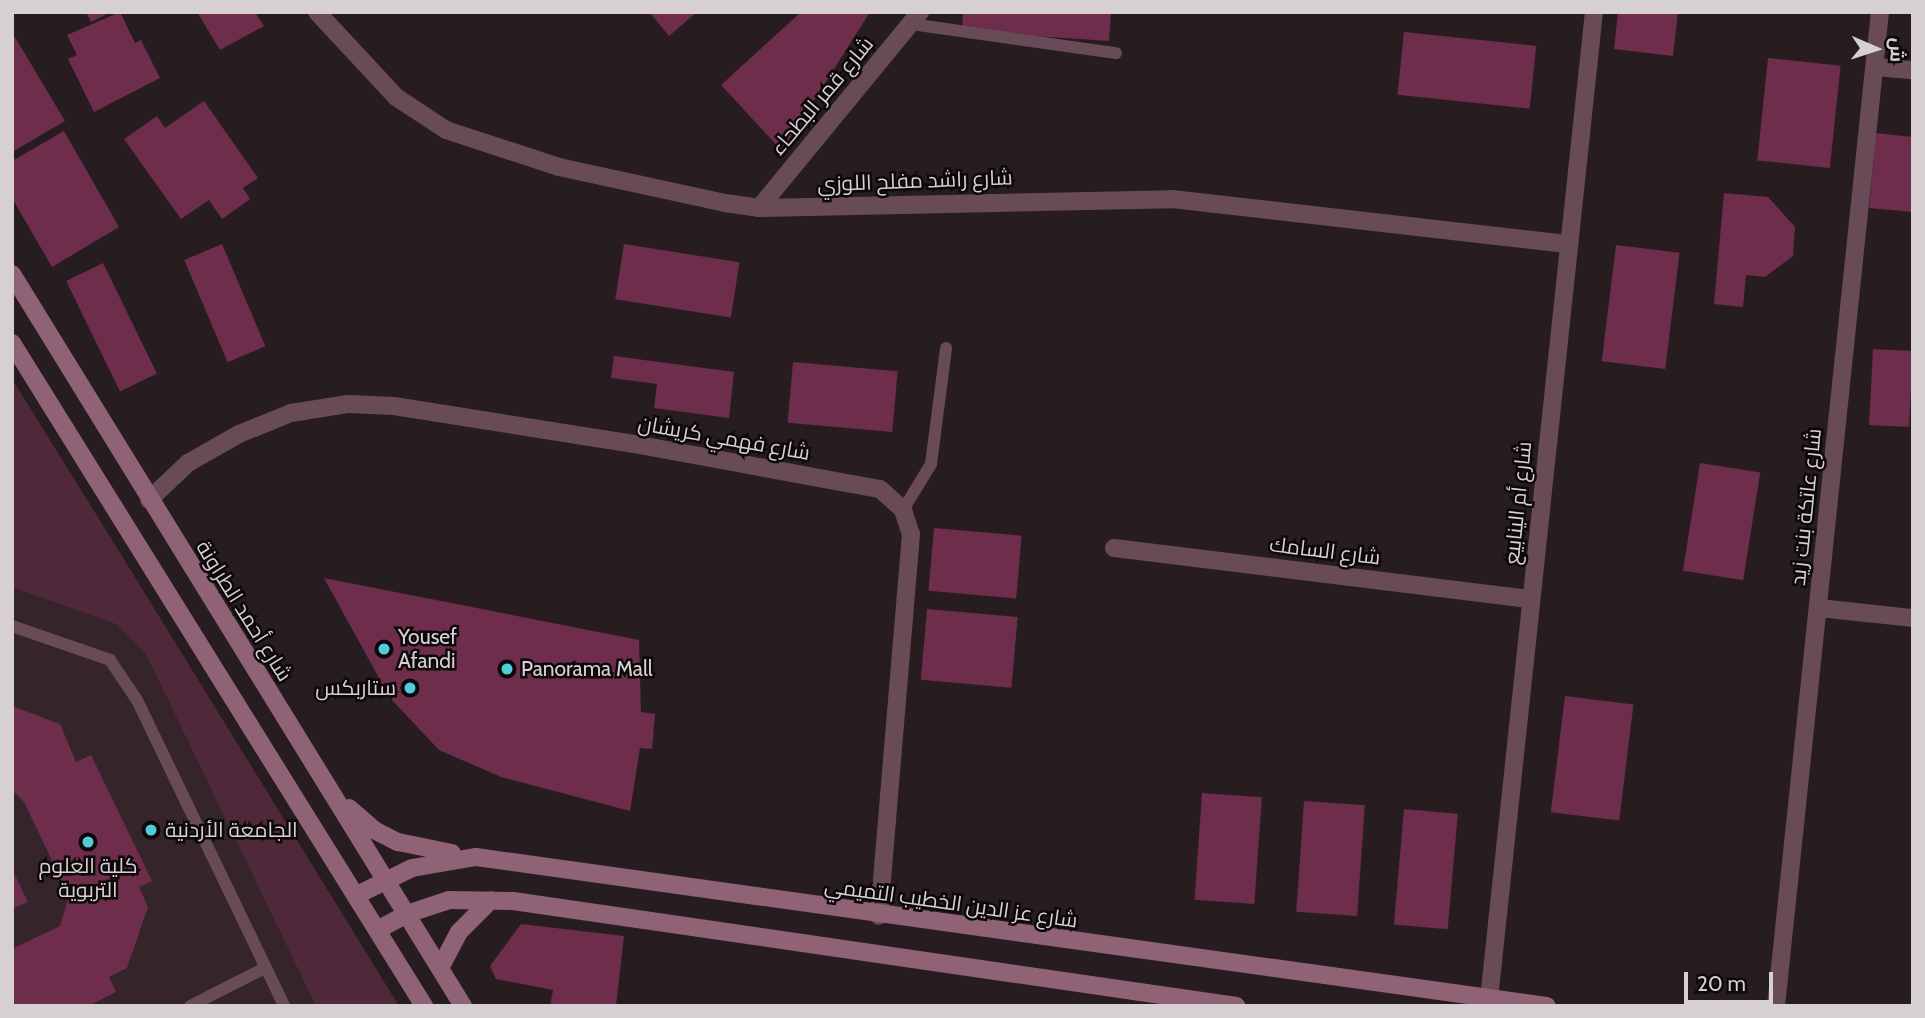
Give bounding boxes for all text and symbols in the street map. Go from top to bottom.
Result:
north arrow [1841,14,1911,84]
street label: شارع قمر البطحاء [765,32,879,160]
text: ش [1885,37,1910,63]
street label: شارع راشد مفلح اللوزي [817,165,1013,197]
street label: شارع فهمي كريشان [636,410,812,466]
street label: شارع عاتكة بنت زيد [1785,427,1827,587]
street label: شارع أم الينابيع [1499,440,1537,566]
street label: شارع السامك [1268,532,1382,570]
street label: شارع أحمد الطراونة [191,536,297,686]
place label: Yousef Afandi [398,624,457,674]
marker: Yousef Afandi [376,641,392,657]
place label: Panorama Mall [521,656,653,682]
marker: Panorama Mall [499,661,515,677]
place label: ستاربكس [315,675,396,701]
marker: ستاربكس [402,680,418,696]
place label: الجامعة الأردنية [165,817,298,843]
marker: الجامعة الأردنية [143,822,159,838]
marker: كلية العلوم التربوية [80,834,96,850]
place label: كلية العلوم التربوية [38,853,138,903]
street label: شارع عز الدين الخطيب التميمي [823,873,1079,933]
scale bar [1687,958,1776,1002]
text: 20 m [1697,971,1746,996]

